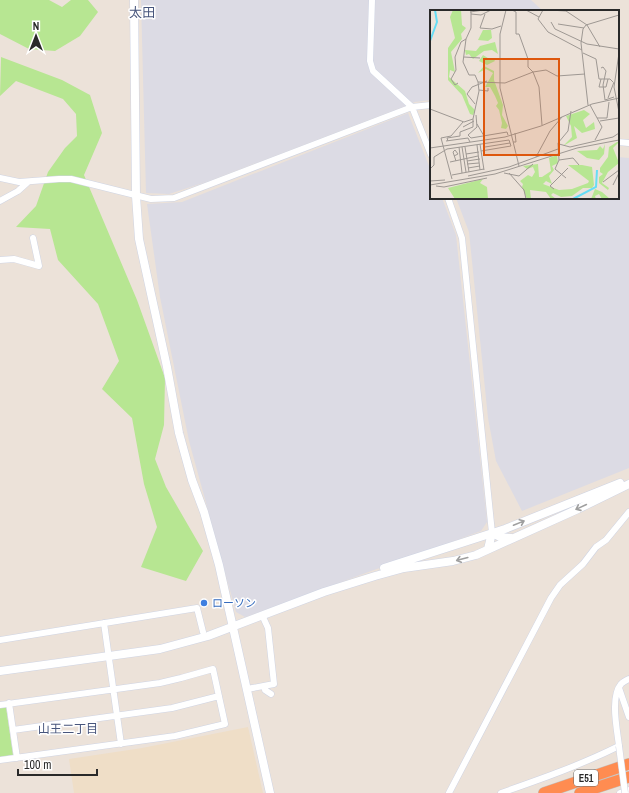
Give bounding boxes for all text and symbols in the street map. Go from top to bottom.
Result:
district label: 太田 [129,4,155,21]
inset map [430,10,619,199]
north arrow [16,16,56,56]
text: N [33,19,39,33]
one-way arrow [576,504,588,511]
one-way arrow [513,519,525,527]
one-way arrow [456,556,469,563]
place label: ローソン [212,596,256,610]
marker: ローソン [199,598,209,608]
district label: 山王二丁目 [38,721,98,737]
scale bar [18,751,97,777]
text: 100 m [24,757,51,773]
road number: E51 [574,770,598,786]

